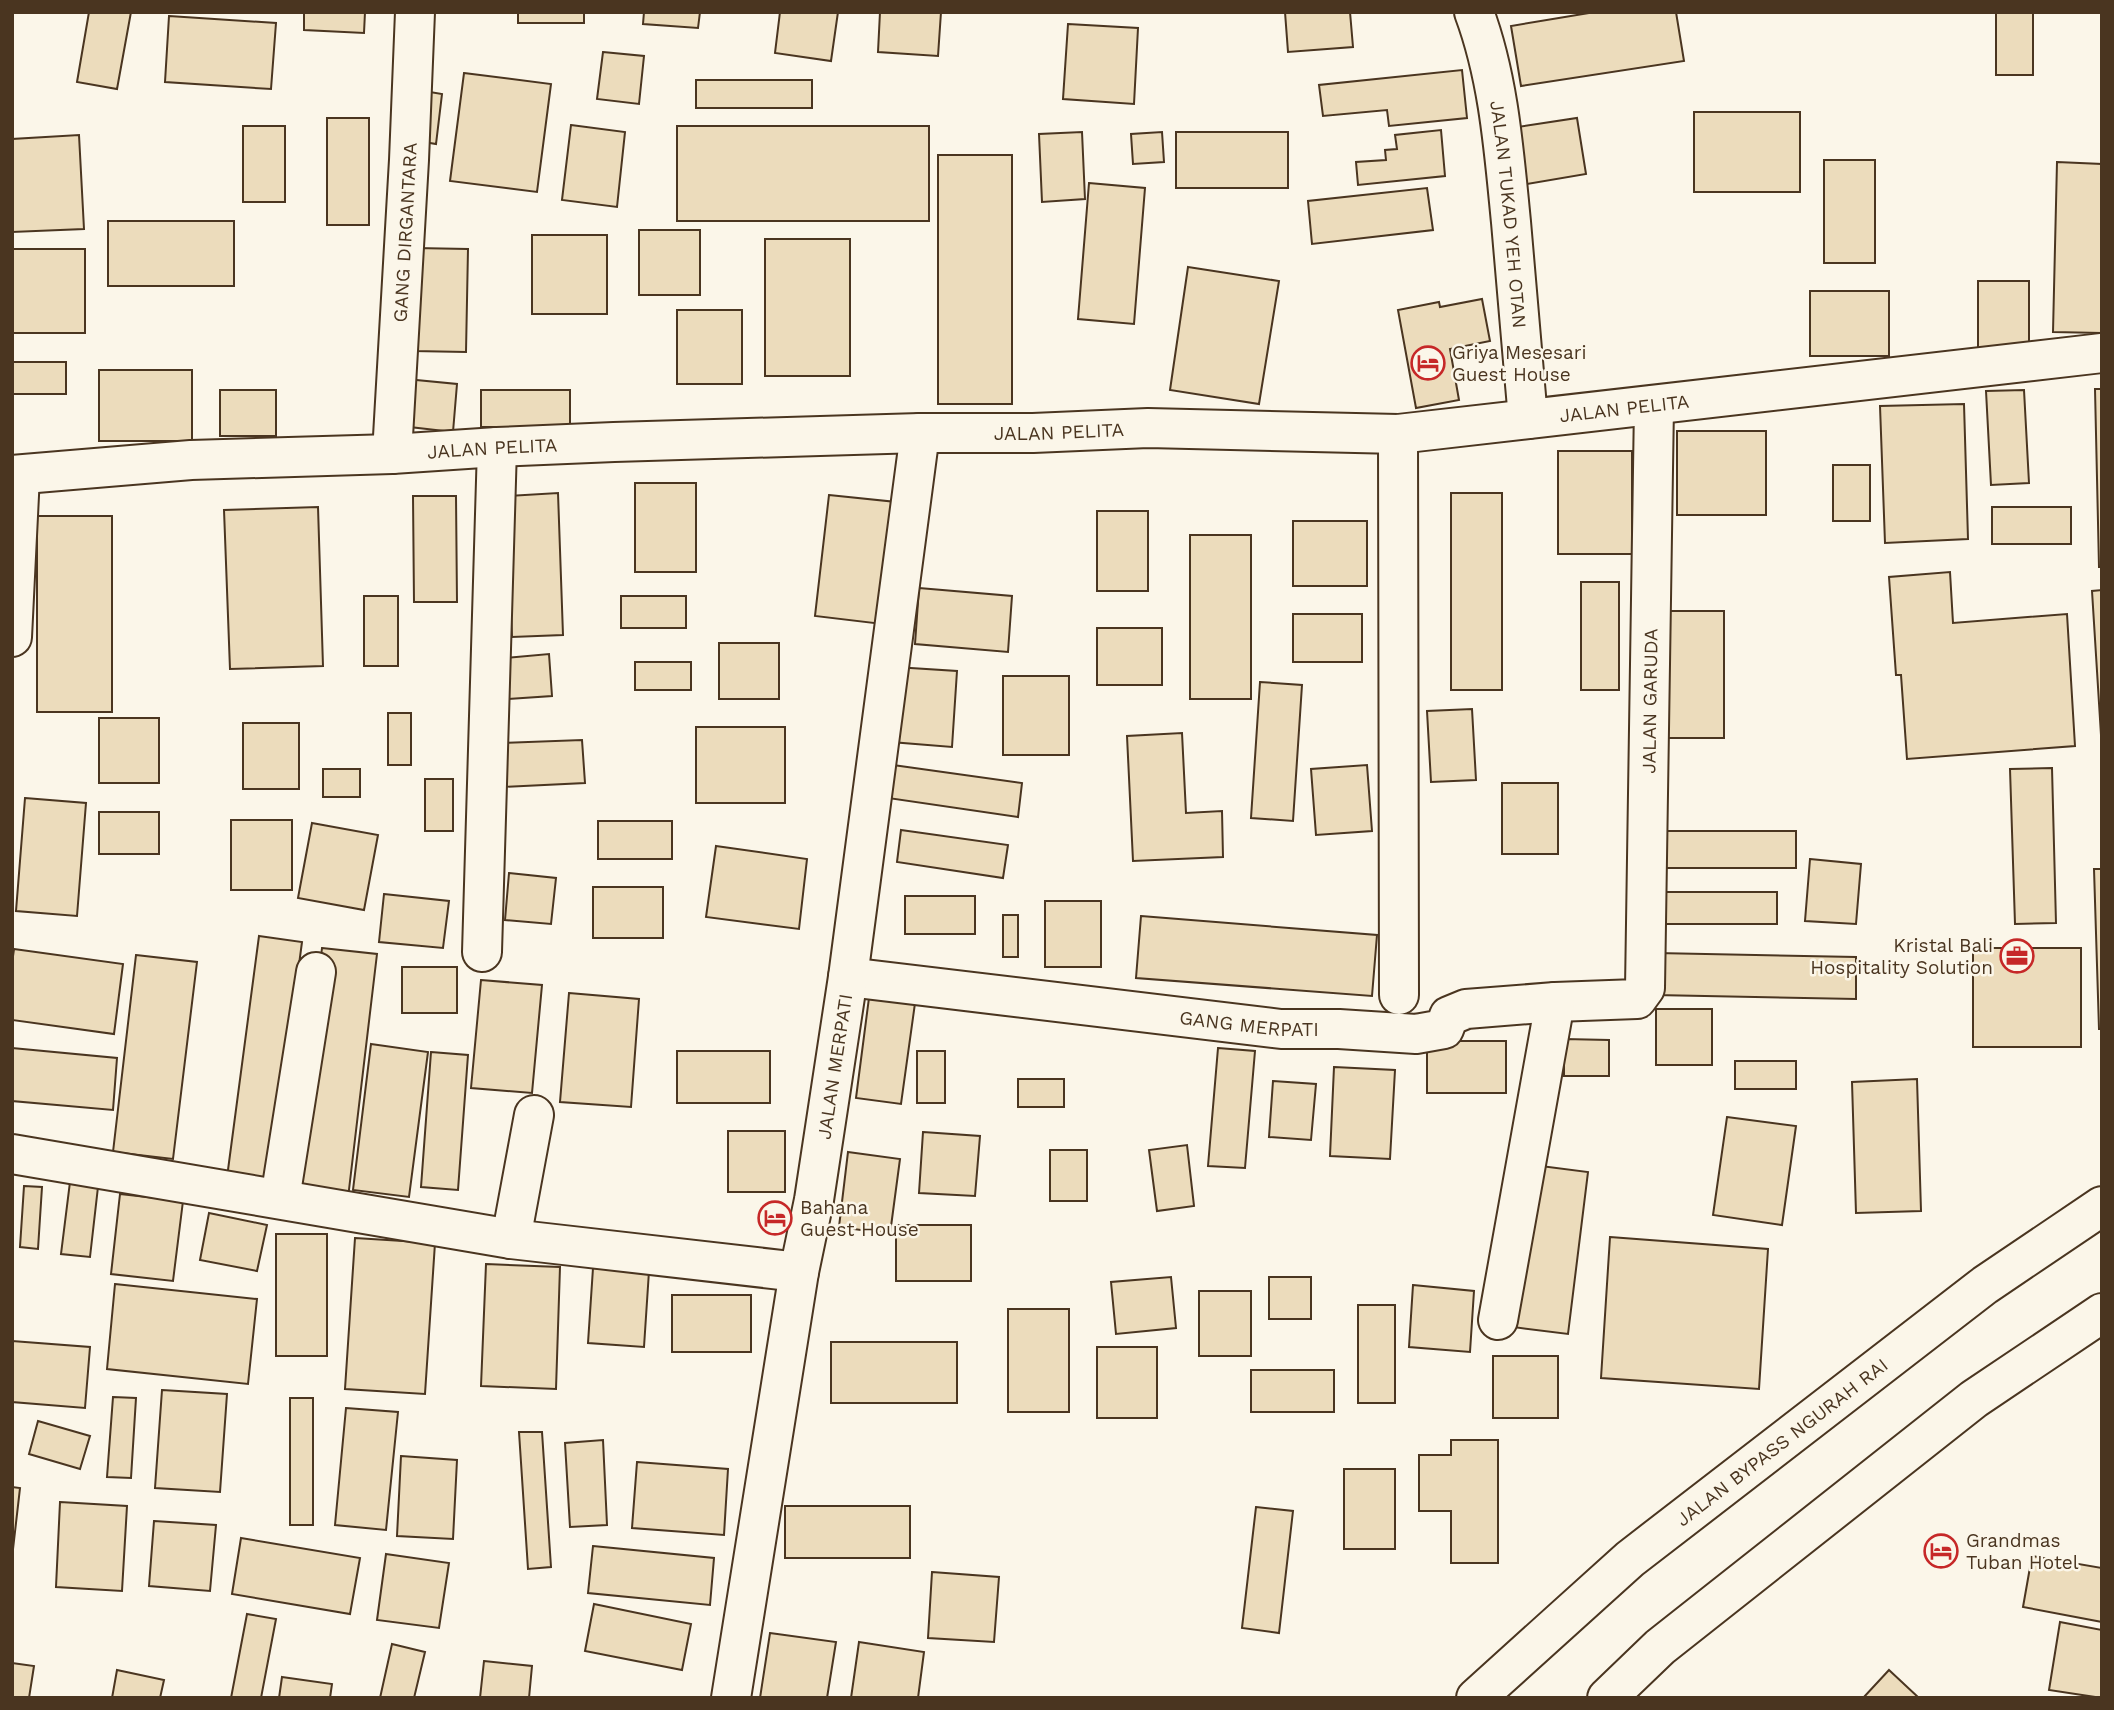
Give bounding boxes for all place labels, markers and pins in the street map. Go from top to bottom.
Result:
place label: Griya Mesesari Guest House [1452,341,1587,386]
hotel icon: Griya Mesesari Guest House [1409,344,1447,382]
place label: Kristal Bali Hospitality Solution [1810,934,1993,979]
office icon: Kristal Bali Hospitality Solution [1998,937,2036,975]
place label: Bahana Guest House [800,1196,919,1241]
hotel icon: Bahana Guest House [756,1199,794,1237]
place label: Grandmas Tuban Hotel [1966,1529,2079,1574]
hotel icon: Grandmas Tuban Hotel [1922,1532,1960,1570]

